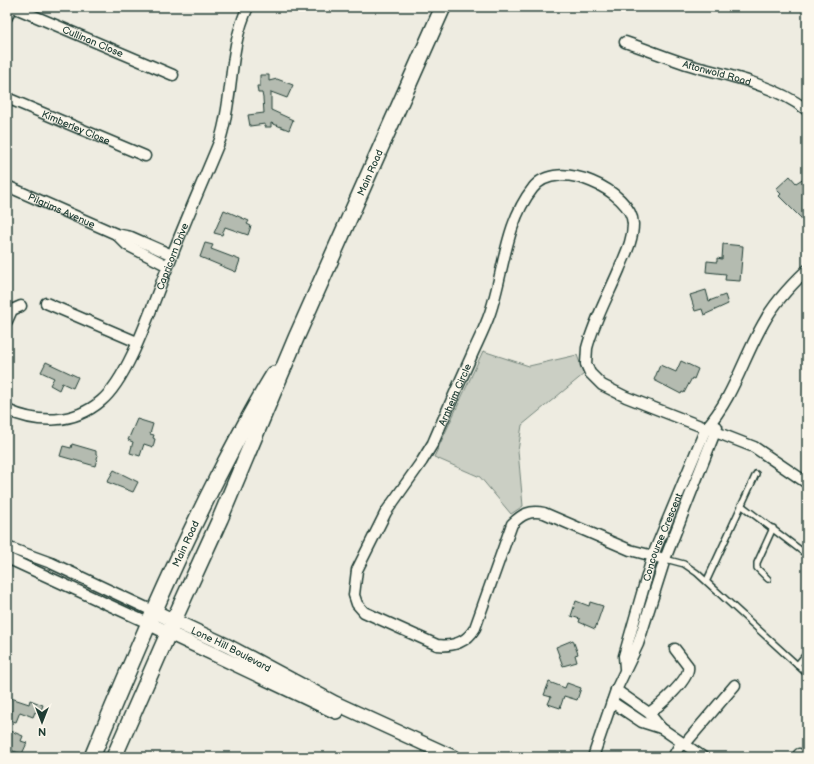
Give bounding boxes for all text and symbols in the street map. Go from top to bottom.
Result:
street label: Cullinan Close [60,24,125,60]
street label: Aftonwold Road [681,58,753,89]
street label: Kimberley Close [40,108,112,148]
street label: Main Road [355,148,386,198]
street label: Pilgrims Avenue [26,191,97,231]
street label: Capricorn Drive [154,221,191,292]
street label: Arnheim Circle [436,362,474,428]
street label: Concourse Crescent [641,492,685,583]
street label: Main Road [170,519,202,569]
street label: Lone Hill Boulevard [189,625,273,675]
north arrow [22,702,62,742]
text: N [38,725,46,738]

